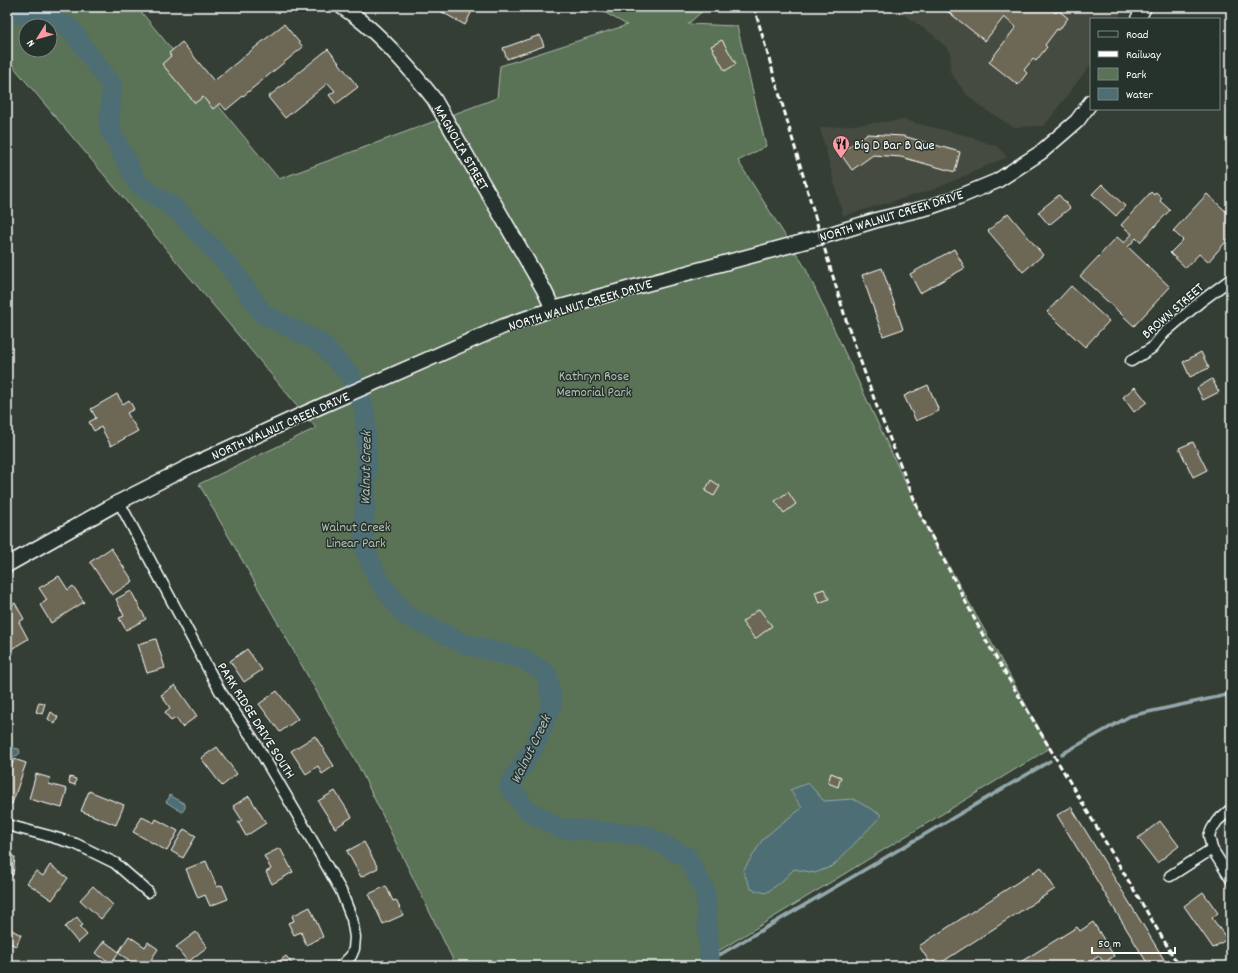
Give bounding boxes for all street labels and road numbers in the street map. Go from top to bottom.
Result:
street label: MAGNOLIA STREET [428,102,493,195]
street label: NORTH WALNUT CREEK DRIVE [817,185,966,248]
street label: NORTH WALNUT CREEK DRIVE [506,274,655,337]
street label: BROWN STREET [1138,279,1209,344]
street label: NORTH WALNUT CREEK DRIVE [209,387,354,466]
street label: PARK RIDGE DRIVE SOUTH [211,659,299,783]

